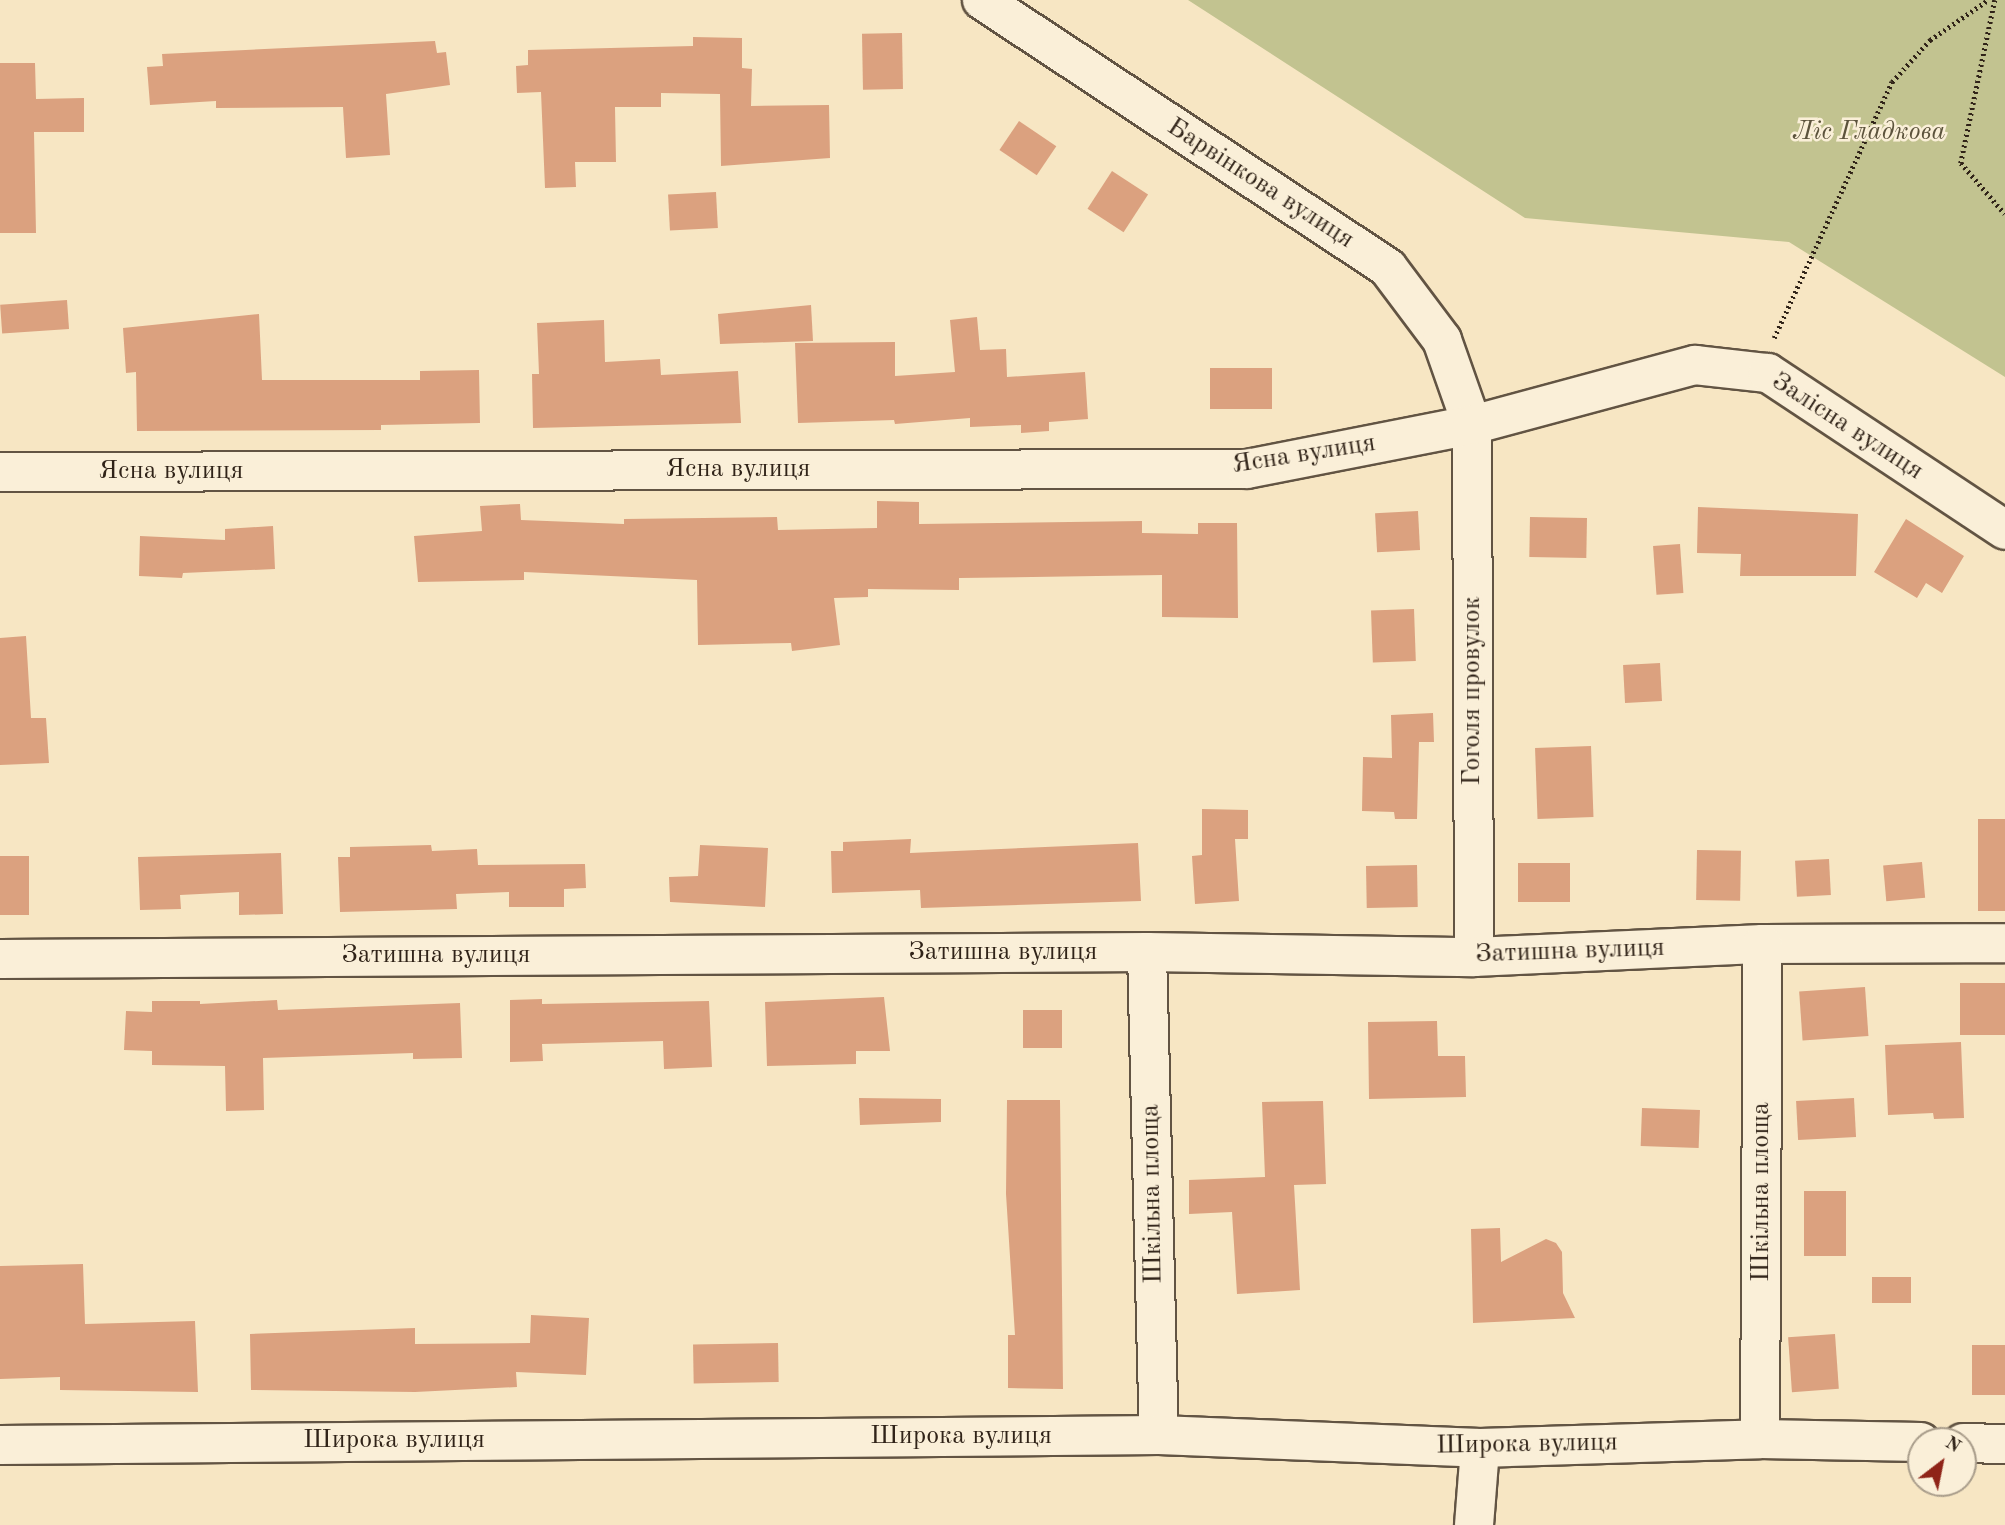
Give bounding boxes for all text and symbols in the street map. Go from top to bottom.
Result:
street label: Барвінкова вулиця [1161,112,1359,256]
park label: Ліс Гладкова [1792,117,1946,149]
street label: Залісна вулиця [1765,366,1929,488]
street label: Ясна вулиця [1230,428,1378,482]
street label: Ясна вулиця [666,454,810,486]
street label: Ясна вулиця [99,456,243,488]
street label: Гоголя провулок [1457,596,1489,786]
street label: Затишна вулиця [1475,933,1665,971]
street label: Затишна вулиця [908,937,1098,969]
street label: Затишна вулиця [341,940,531,972]
street label: Шкільна площа [1746,1102,1778,1282]
street label: Шкільна площа [1136,1104,1170,1284]
street label: Широка вулиця [870,1421,1052,1453]
street label: Широка вулиця [303,1425,485,1457]
north arrow [1907,1427,1977,1497]
street label: Широка вулиця [1436,1428,1618,1462]
text: N [1941,1434,1964,1457]

